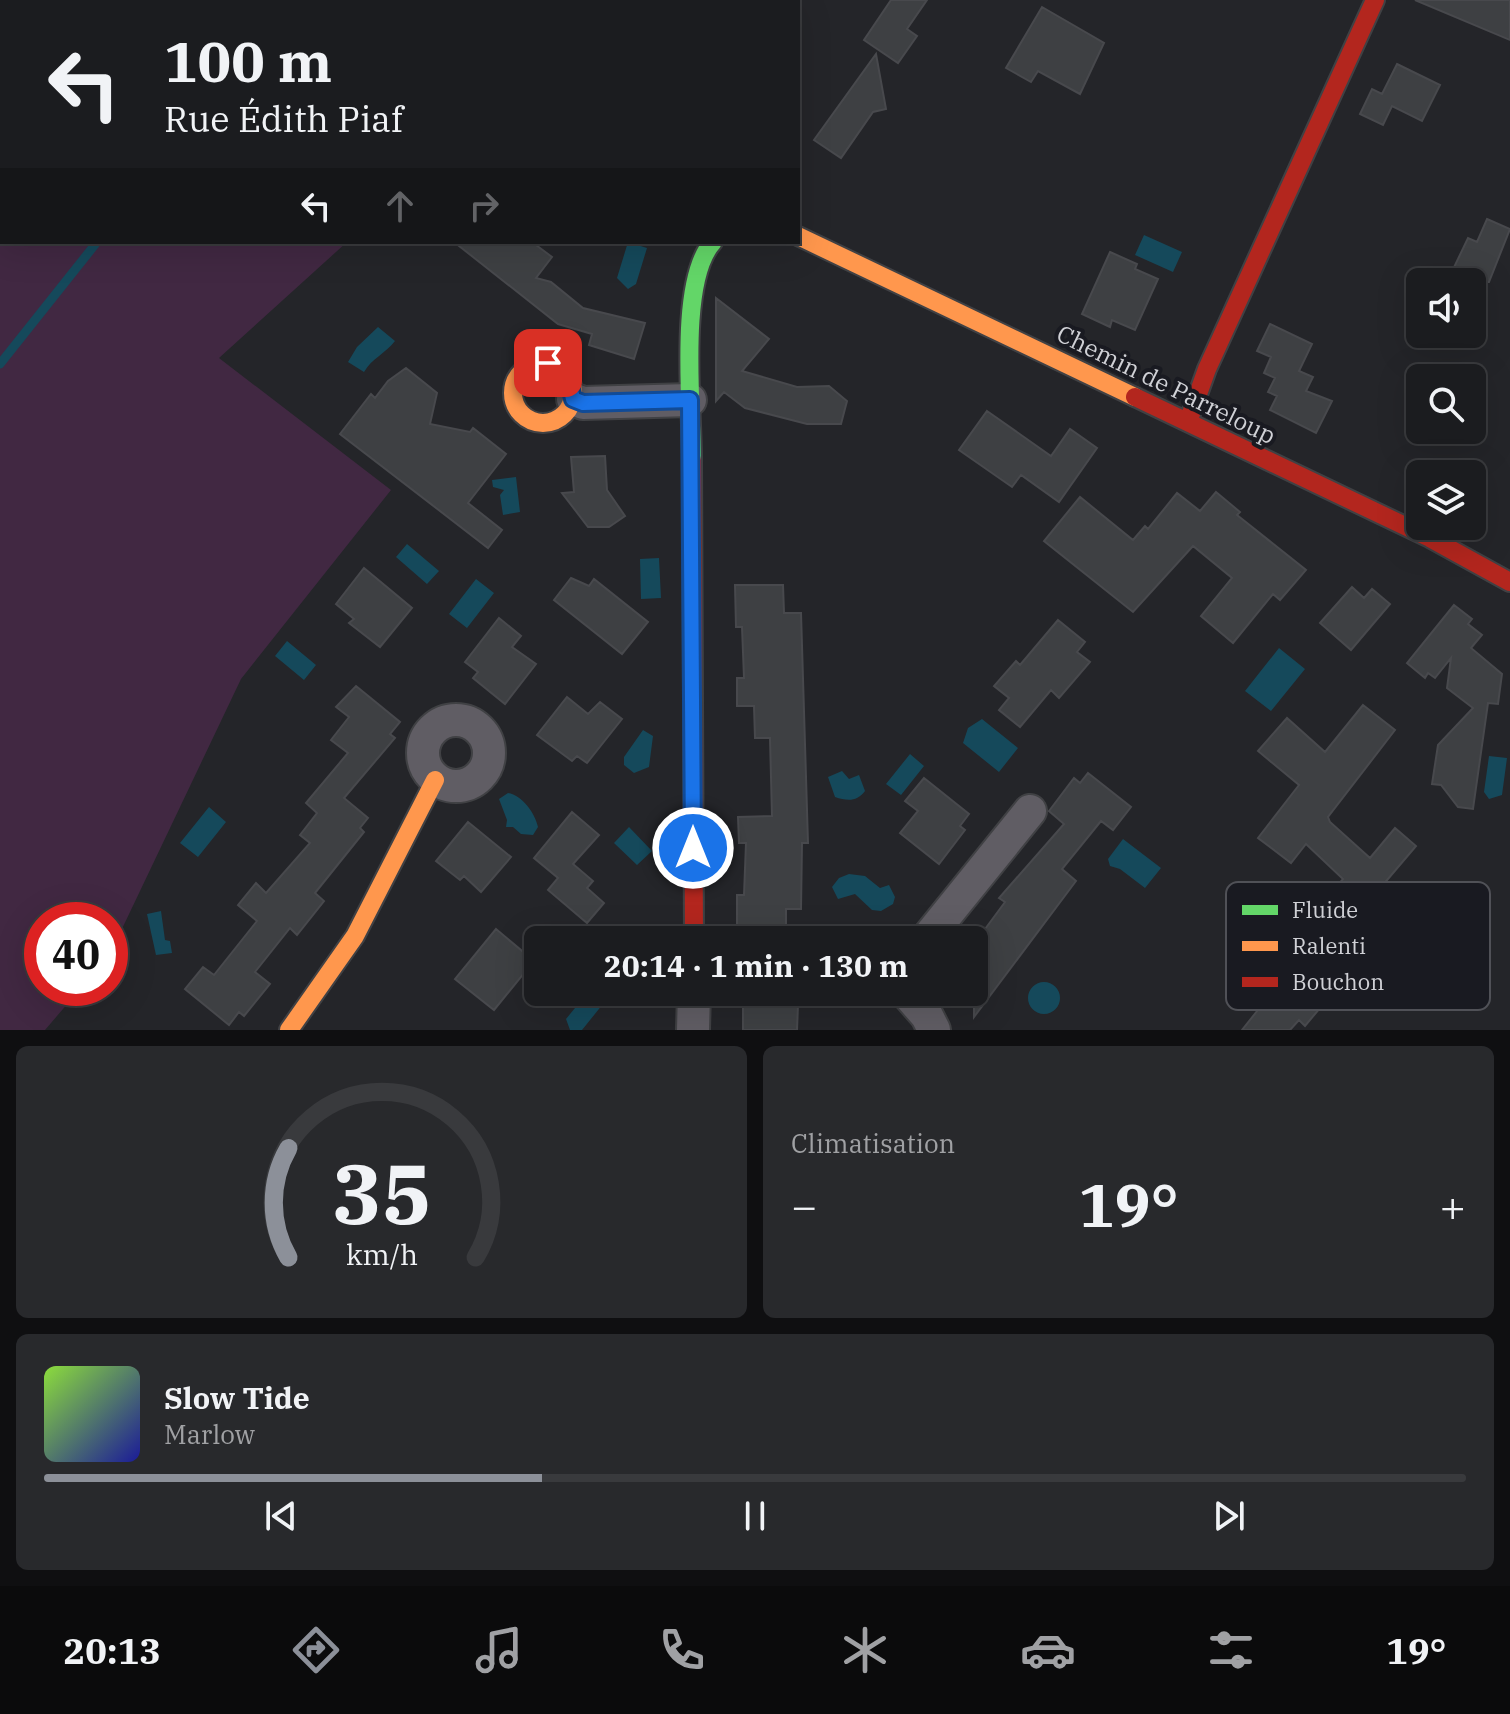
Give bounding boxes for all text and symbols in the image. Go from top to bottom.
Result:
text: 100 m [164,25,332,97]
icon: left [32,32,136,136]
text: Rue Édith Piaf [164,95,403,142]
icon: left [294,184,338,228]
icon: ahead [378,184,422,228]
icon: right [462,184,506,228]
map controls [1406,268,1486,540]
button: sound [1406,268,1486,348]
street label: Chemin de Parreloup [1052,317,1281,451]
pin [514,329,582,397]
icon: arrive [526,341,570,385]
button: search [1406,364,1486,444]
button: layers [1406,460,1486,540]
position arrow [651,806,735,890]
legend [1226,882,1490,1010]
text: Fluide [1292,895,1358,924]
speed limit sign: 40 [24,902,128,1006]
text: Ralenti [1292,931,1366,960]
text: 20:14 · 1 min · 130 m [604,946,908,985]
text: Bouchon [1292,967,1384,996]
text: Climatisation [791,1126,955,1160]
text: 35 [332,1139,431,1247]
text: 19° [1078,1165,1179,1244]
text: − [791,1177,817,1234]
text: + [1440,1177,1466,1234]
text: km/h [345,1236,418,1273]
text: Slow Tide [164,1378,310,1417]
text: Marlow [164,1417,255,1451]
icon: previous [259,1494,303,1538]
icon: pause [733,1494,777,1538]
icon: next [1207,1494,1251,1538]
icon: directions [288,1622,344,1678]
icon: music [471,1622,527,1678]
icon: phone [654,1622,710,1678]
icon: climate [837,1622,893,1678]
icon: car [1020,1622,1076,1678]
icon: filters [1203,1622,1259,1678]
text: 20:13 [64,1627,161,1674]
text: 19° [1386,1627,1446,1674]

